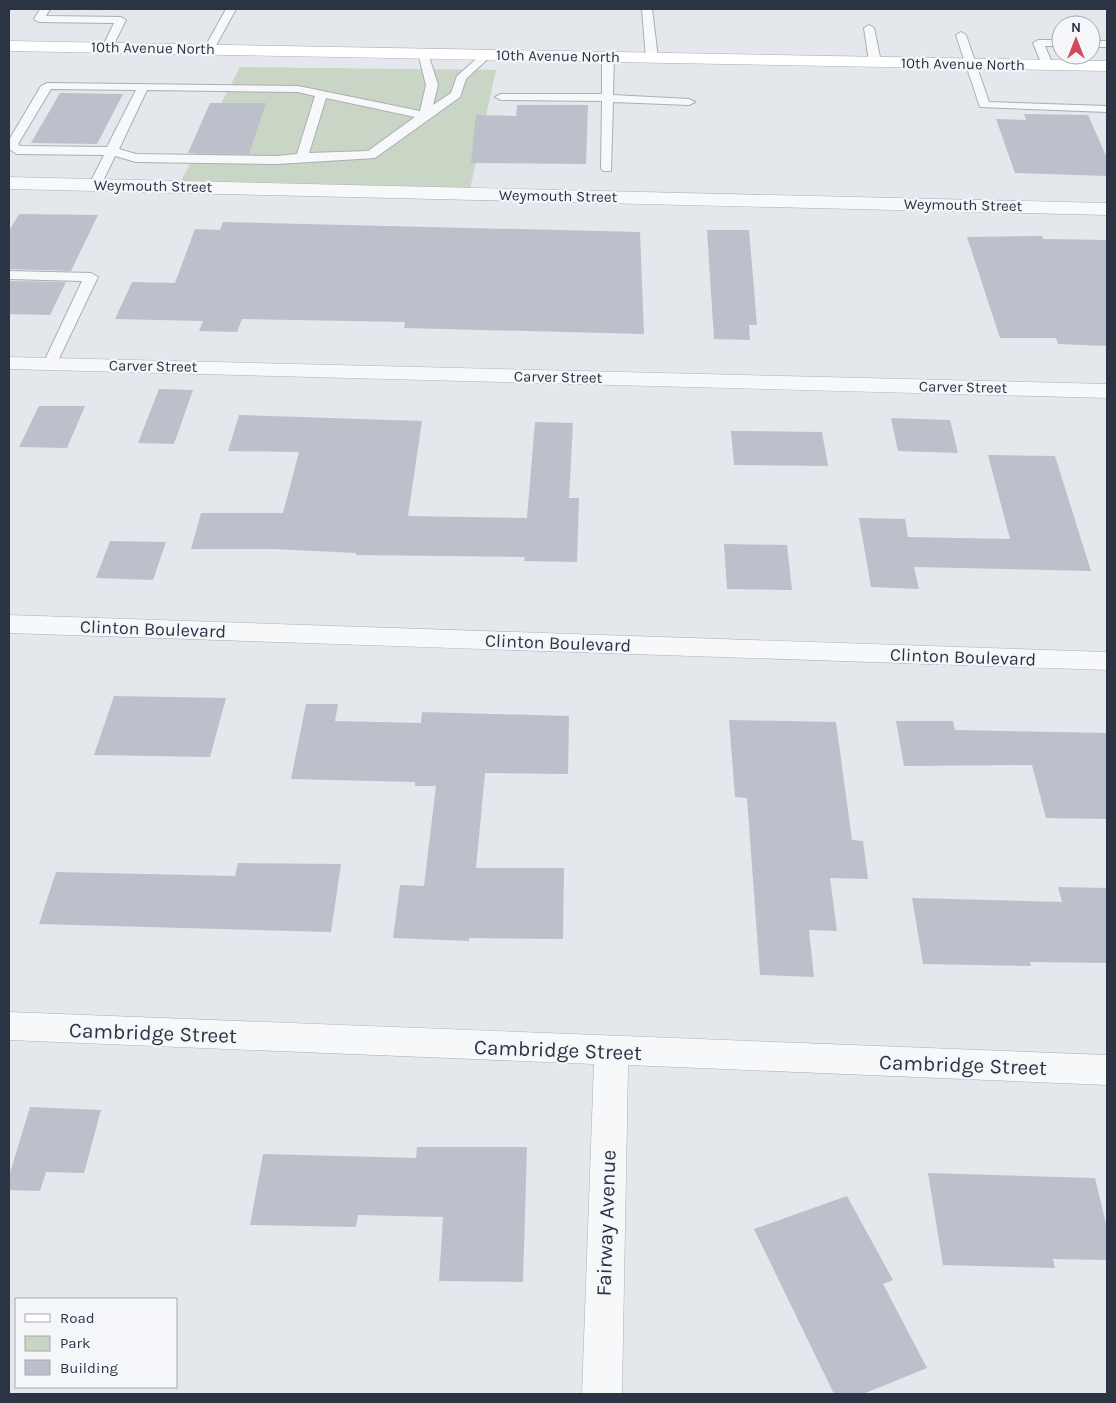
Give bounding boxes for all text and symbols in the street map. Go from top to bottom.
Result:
north arrow [1051,15,1101,65]
text: N [1071,19,1081,36]
street label: 10th Avenue North [91,38,215,58]
street label: 10th Avenue North [496,46,620,66]
street label: 10th Avenue North [901,54,1025,74]
street label: Weymouth Street [94,176,213,196]
street label: Weymouth Street [499,186,618,206]
street label: Weymouth Street [904,195,1023,215]
street label: Carver Street [109,356,198,376]
street label: Carver Street [514,367,603,387]
street label: Carver Street [919,377,1008,397]
street label: Clinton Boulevard [79,615,227,643]
street label: Clinton Boulevard [484,629,632,657]
street label: Clinton Boulevard [889,643,1037,671]
street label: Cambridge Street [69,1018,238,1048]
street label: Cambridge Street [474,1035,643,1065]
street label: Cambridge Street [879,1050,1048,1080]
street label: Fairway Avenue [591,1149,621,1297]
legend [15,1298,178,1388]
text: Road [60,1309,95,1327]
text: Park [60,1334,90,1352]
text: Building [60,1359,118,1377]

